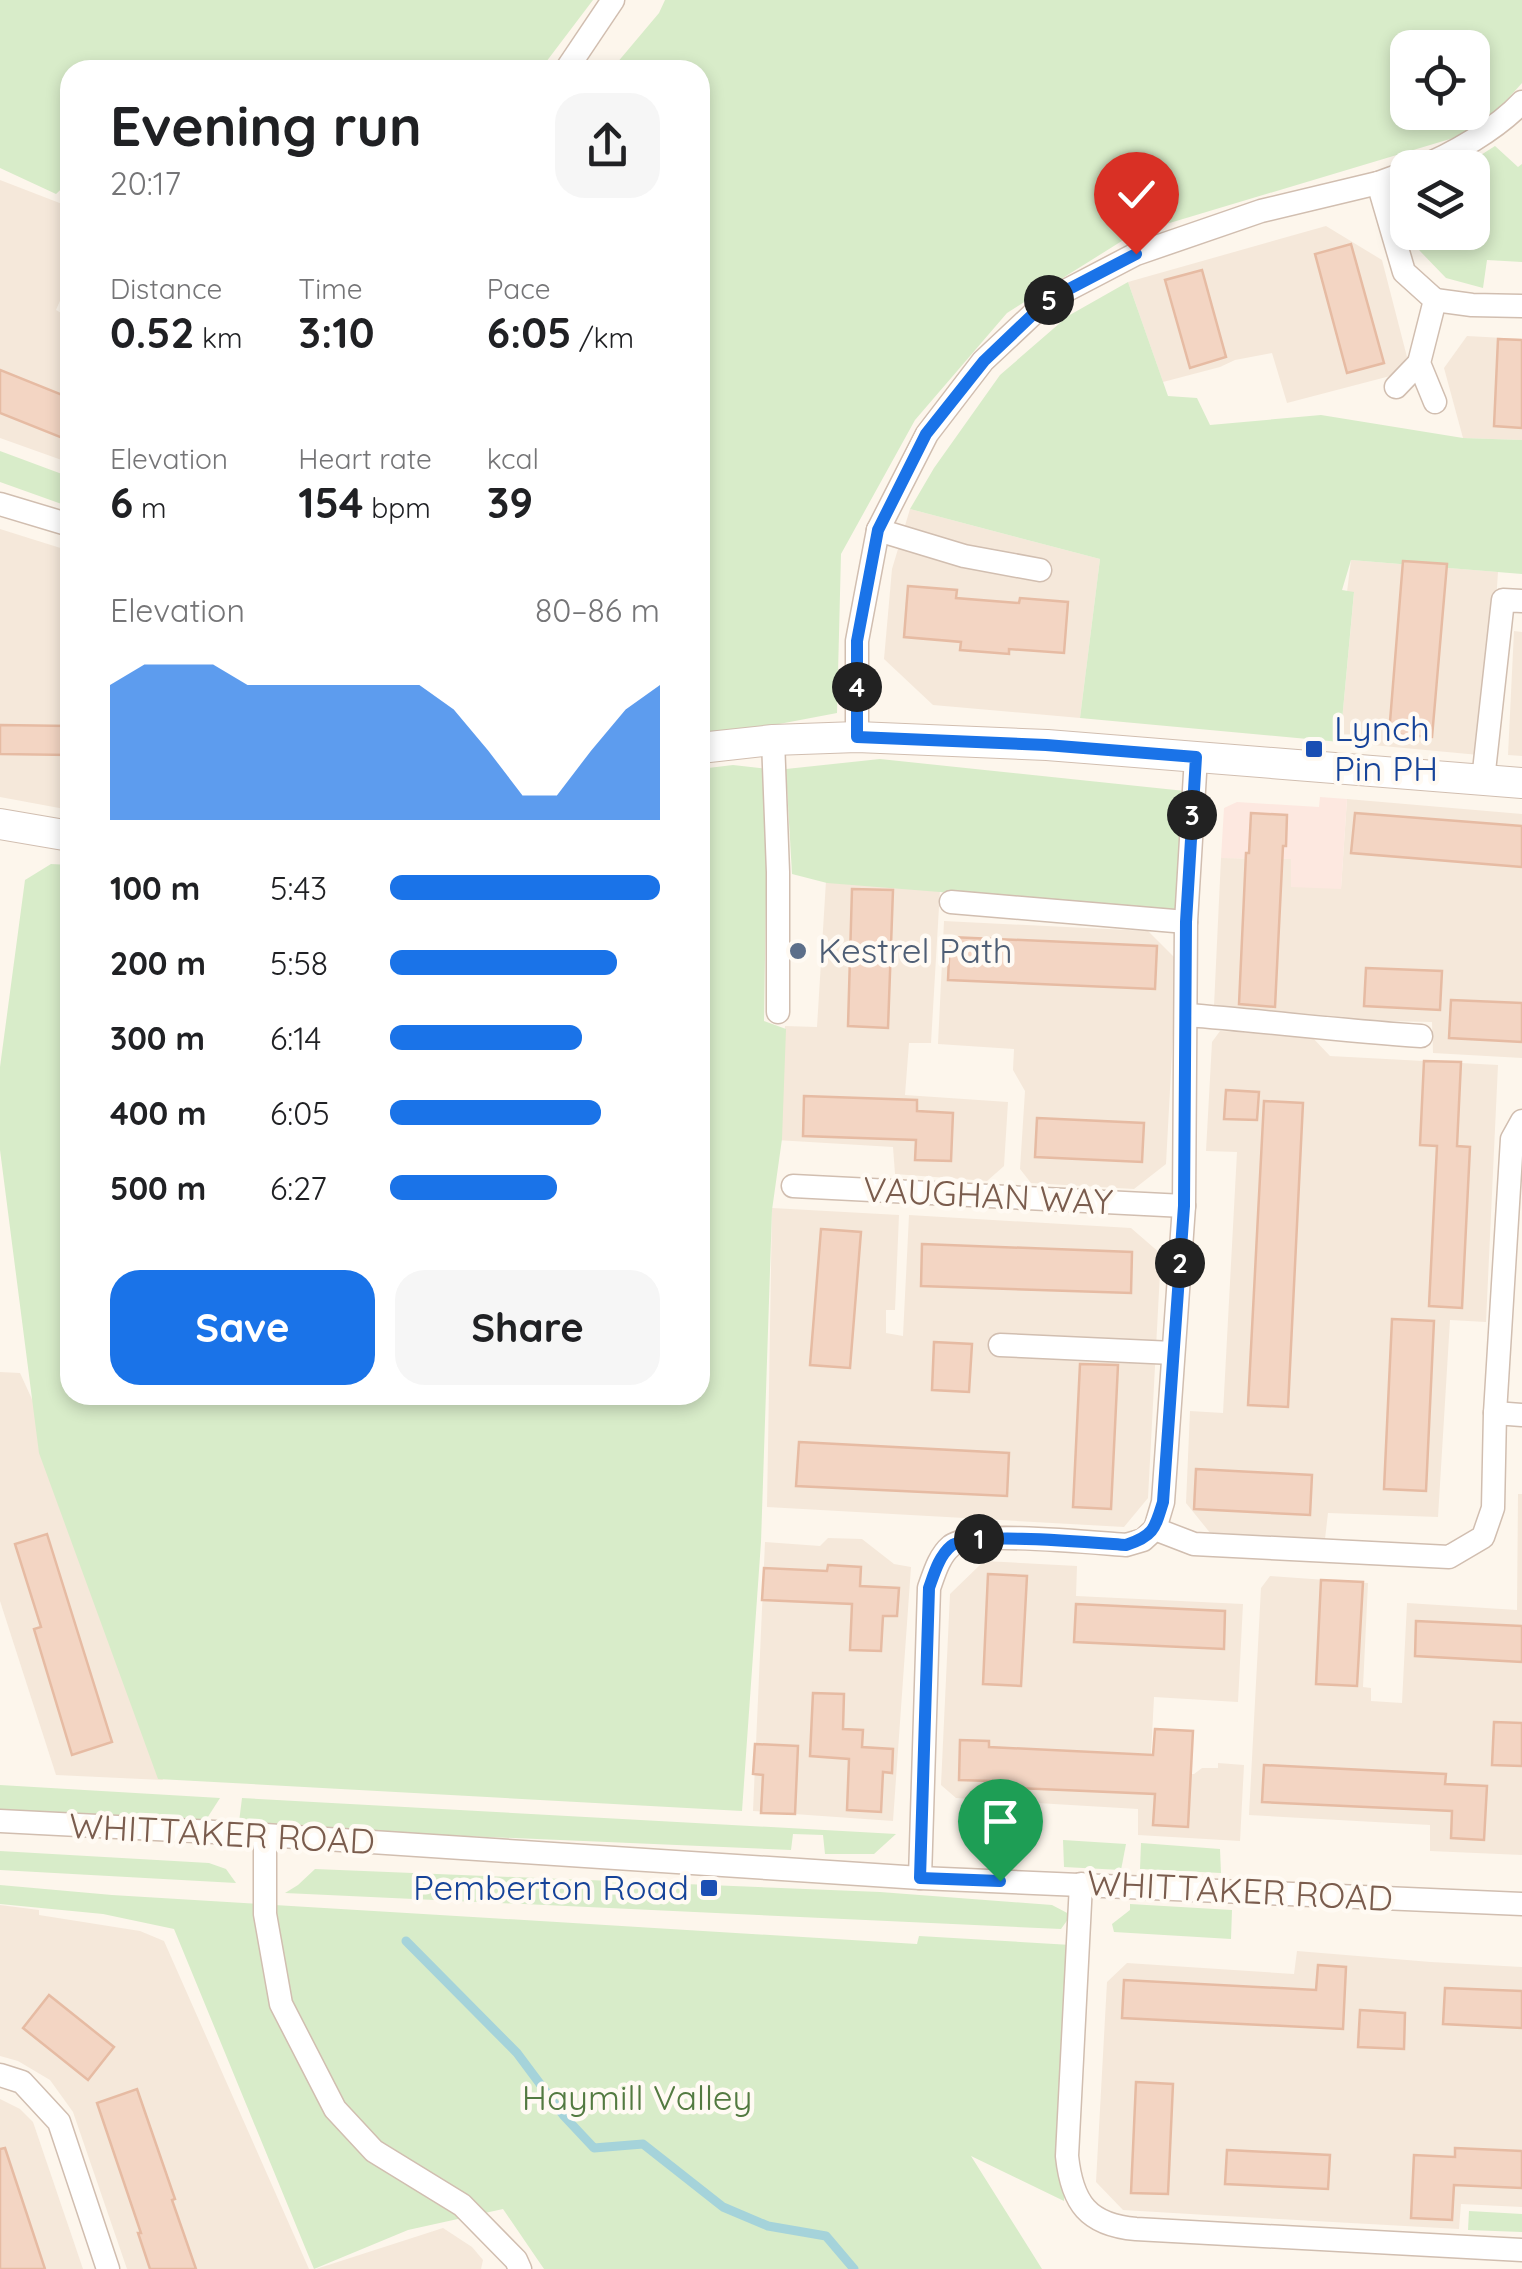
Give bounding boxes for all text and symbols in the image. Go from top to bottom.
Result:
map controls [1390,30,1490,250]
button: locate [1390,30,1490,130]
text: Evening run [110,91,422,160]
button: share [555,93,660,198]
button: layers [1390,150,1490,250]
pin [1094,152,1179,255]
text: 20:17 [110,163,181,203]
icon: check [1109,167,1164,222]
text: Distance [110,271,222,306]
text: Time [298,271,363,306]
text: Pace [487,271,551,306]
pin: 5 [1024,275,1074,325]
text: 5 [1041,282,1057,317]
text: 0.52 [110,306,194,359]
text: 3:10 [298,306,374,359]
text: 6:05 [487,306,571,359]
text: km [194,320,243,355]
text: /km [571,320,634,355]
text: Elevation [110,441,228,476]
text: Heart rate [298,441,432,476]
text: kcal [487,441,539,476]
text: 6 [110,476,133,529]
text: 154 [298,476,364,529]
text: 39 [487,476,533,529]
text: m [133,490,166,525]
text: bpm [364,490,431,525]
text: Elevation [110,590,245,630]
text: 80–86 m [535,590,660,630]
pin: 4 [832,662,882,712]
text: 4 [849,669,865,704]
place label: Lynch Pin PH [1334,706,1438,790]
marker: Lynch Pin PH [1303,738,1325,760]
pin: 3 [1167,790,1217,840]
text: 3 [1184,797,1200,832]
text: 100 m [110,868,200,908]
text: 5:43 [270,868,327,908]
place label: Kestrel Path [818,928,1013,972]
marker: Kestrel Path [787,940,809,962]
text: 200 m [110,943,206,983]
text: 5:58 [270,943,328,983]
text: 300 m [110,1018,205,1058]
text: 6:14 [270,1018,321,1058]
text: 400 m [110,1093,207,1133]
text: 6:05 [270,1093,330,1133]
street label: VAUGHAN WAY [862,1166,1114,1224]
text: 500 m [110,1168,206,1208]
text: 6:27 [270,1168,327,1208]
pin: 2 [1155,1238,1205,1288]
text: 2 [1172,1245,1188,1280]
button: Save [110,1270,375,1385]
button: Share [395,1270,660,1385]
pin: 1 [954,1514,1004,1564]
text: 1 [974,1521,984,1556]
pin [958,1779,1043,1882]
icon: arrive [973,1794,1028,1849]
street label: WHITTAKER ROAD [68,1803,376,1863]
street label: WHITTAKER ROAD [1086,1860,1394,1920]
place label: Pemberton Road [413,1865,689,1909]
marker: Pemberton Road [698,1877,720,1899]
park label: Haymill Valley [522,2075,752,2119]

